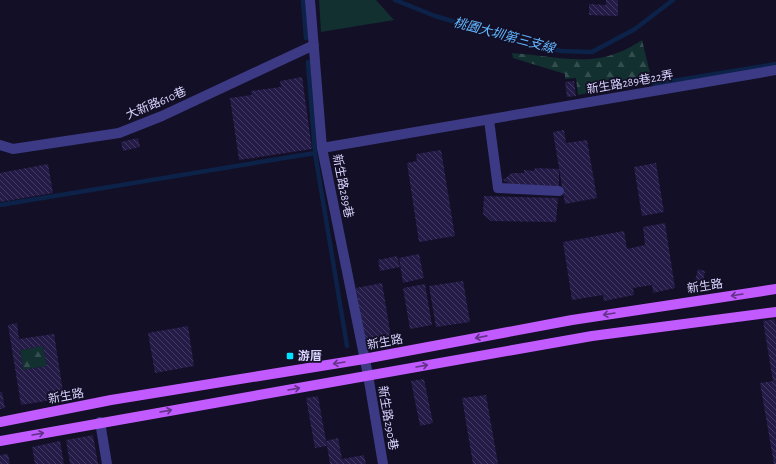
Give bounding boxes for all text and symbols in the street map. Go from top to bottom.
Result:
water label: 桃園大圳第三支線 [452,14,558,56]
street label: 新生路289巷22弄 [586,67,674,96]
street label: 大新路610巷 [124,84,188,121]
street label: 新生路289巷 [331,153,356,219]
street label: 新生路 [686,276,724,295]
one-way arrow [731,291,744,299]
one-way arrow [603,310,616,318]
street label: 新生路 [366,332,404,351]
one-way arrow [475,333,488,341]
place label: 游厝 [298,349,322,362]
marker: 游厝 [285,351,295,361]
one-way arrow [333,359,346,367]
one-way arrow [415,362,428,370]
one-way arrow [288,385,301,393]
street label: 新生路290巷 [376,385,401,451]
street label: 新生路 [47,386,85,405]
one-way arrow [159,407,172,415]
one-way arrow [31,430,44,438]

